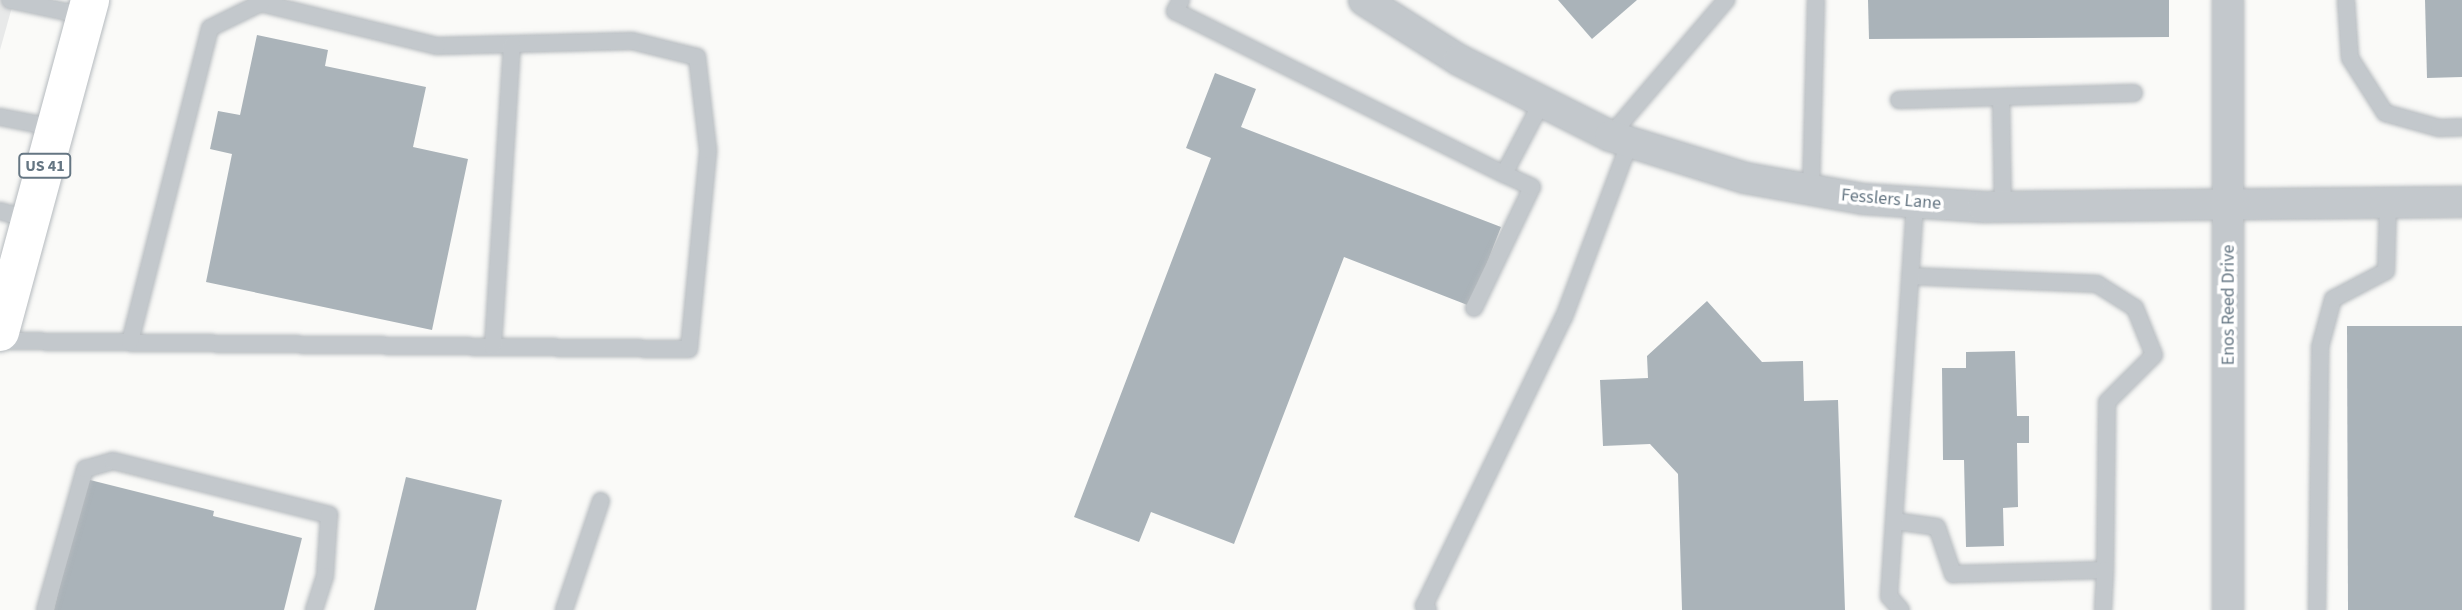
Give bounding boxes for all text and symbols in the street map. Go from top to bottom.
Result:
road number: US 41 [17,154,73,178]
street label: Fesslers Lane [1840,185,1942,215]
street label: Enos Reed Drive [2218,245,2240,365]

